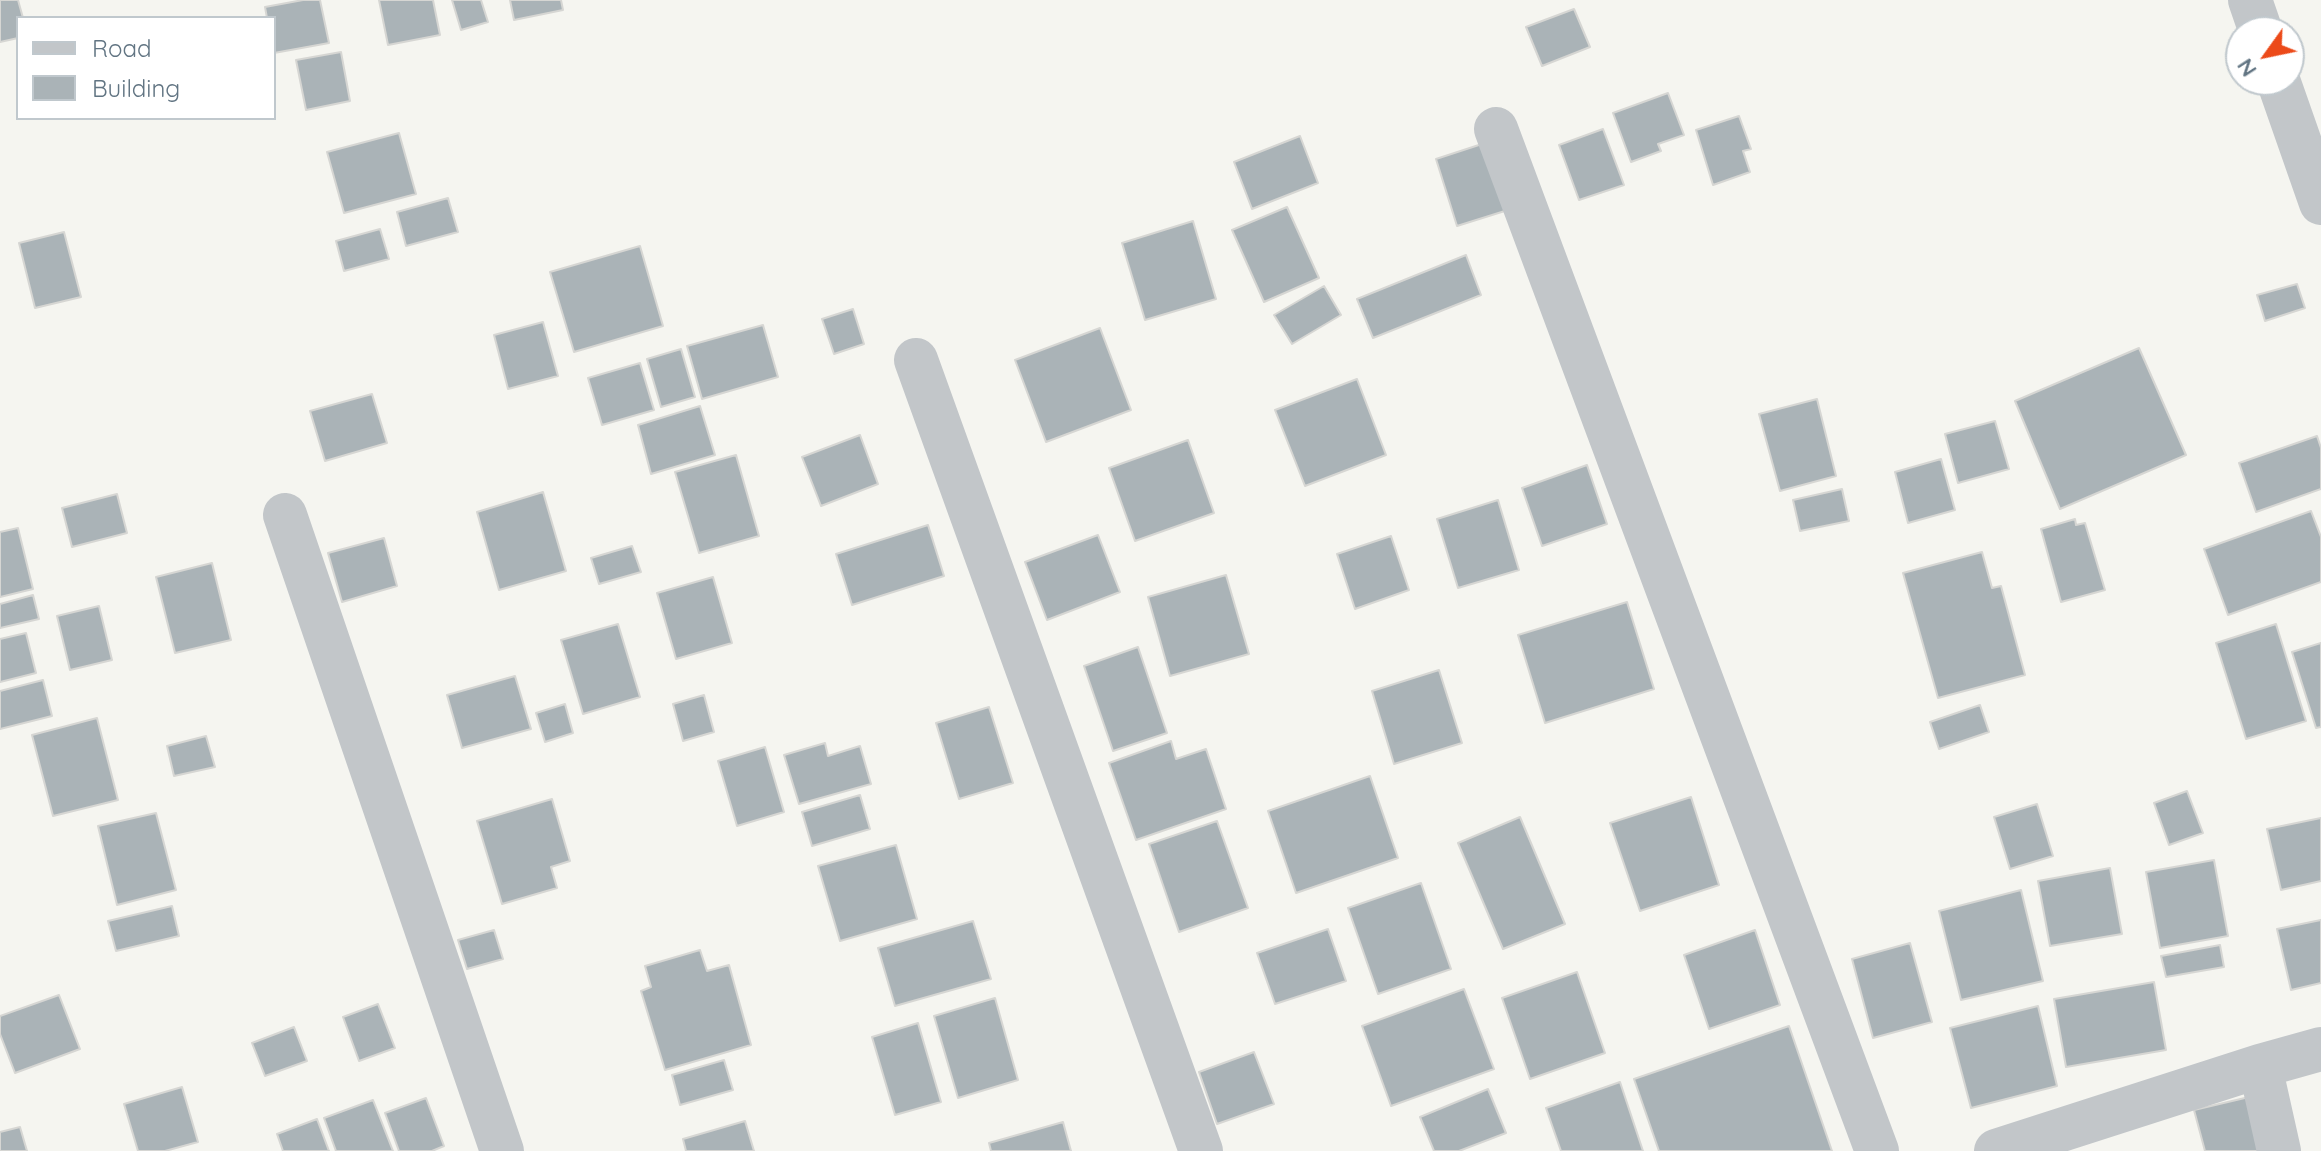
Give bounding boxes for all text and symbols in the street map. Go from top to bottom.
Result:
legend [16,16,276,120]
north arrow [2225,16,2305,96]
text: Road [92,33,152,63]
text: N [2230,54,2263,82]
text: Building [92,73,180,103]

